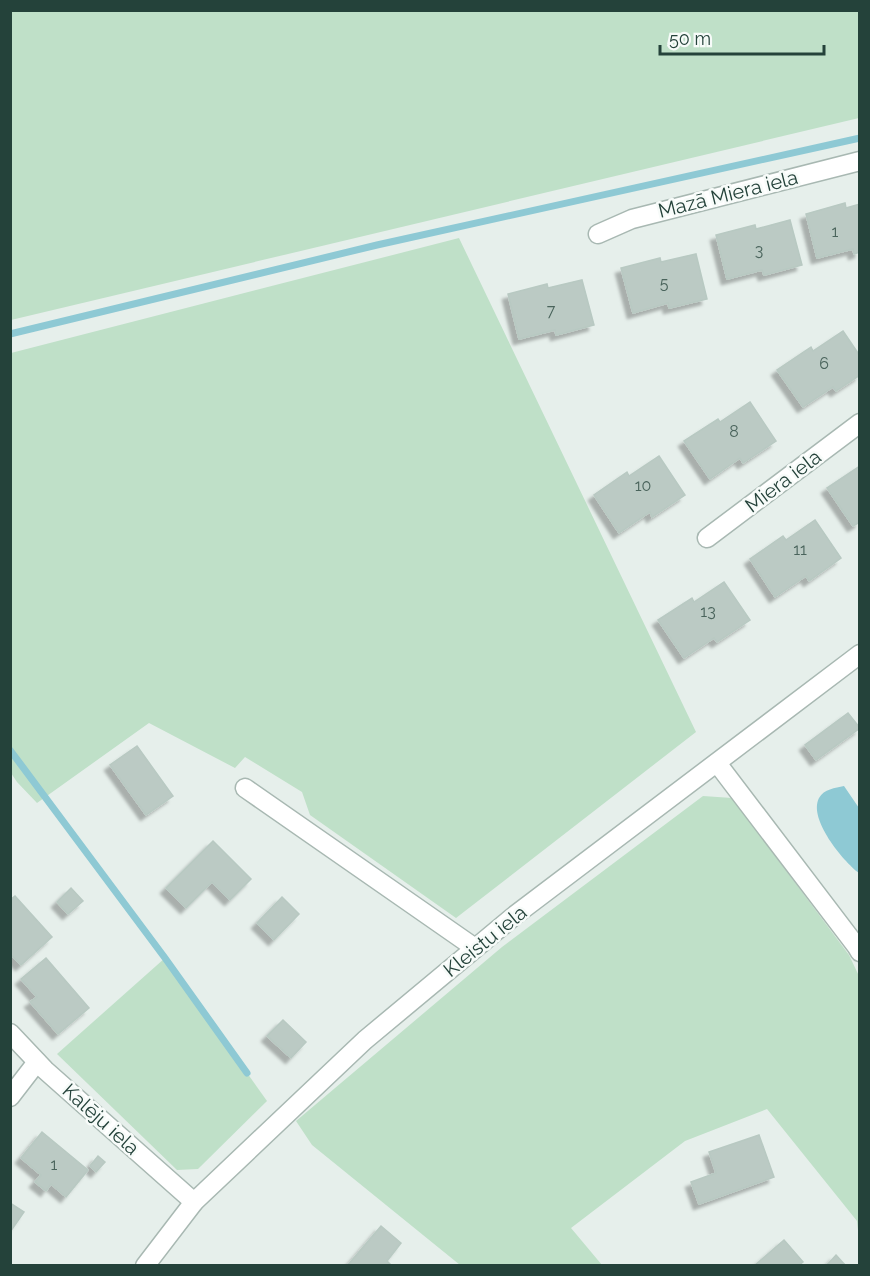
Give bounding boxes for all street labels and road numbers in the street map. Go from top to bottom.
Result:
street label: Mazā Miera iela [656,165,800,223]
street label: Miera iela [740,445,826,517]
street label: Kleistu iela [439,900,531,982]
street label: Kalēju iela [58,1078,144,1160]

